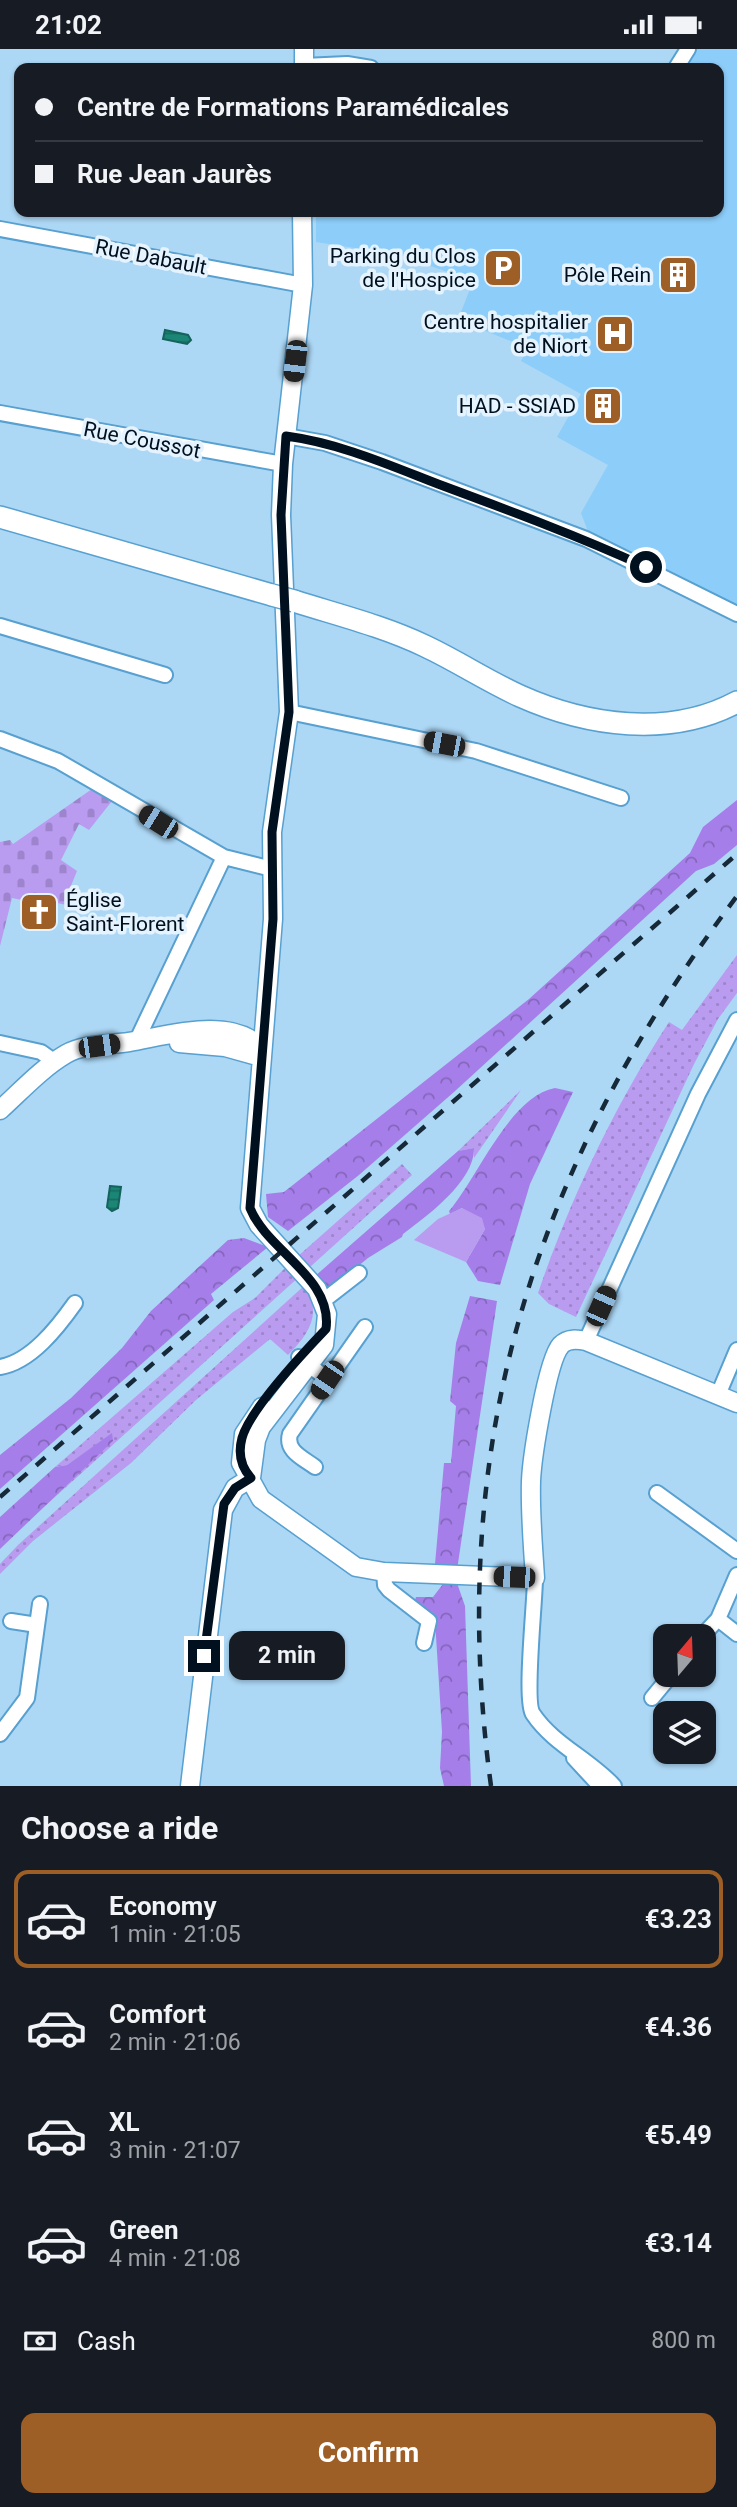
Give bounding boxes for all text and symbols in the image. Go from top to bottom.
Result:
text: 21:02 [35,10,102,40]
text: Centre de Formations Paramédicales [77,92,509,122]
text: Rue Jean Jaurès [77,159,272,189]
street label: Rue Dabault [93,234,209,280]
place label: Parking du Clos de l'Hospice [330,244,476,292]
parking icon: Parking du Clos de l'Hospice [482,247,524,289]
building icon: Pôle Rein [657,254,699,296]
place label: Pôle Rein [564,263,651,287]
place label: Centre hospitalier de Niort [423,310,588,358]
hospital icon: Centre hospitalier de Niort [594,313,636,355]
car [283,339,308,383]
building icon: HAD - SSIAD [582,385,624,427]
place label: HAD - SSIAD [459,394,576,418]
street label: Rue Coussot [81,417,203,463]
route start [630,551,662,583]
car [422,730,467,758]
car [135,802,182,842]
place label: Église Saint-Florent [66,888,185,936]
church icon: Église Saint-Florent [18,891,60,933]
car [77,1033,122,1059]
car [583,1283,620,1329]
car [307,1357,348,1403]
car [493,1566,536,1588]
north arrow [653,1624,716,1687]
map controls [653,1624,716,1764]
callout: 2 min [228,1631,344,1681]
route end [188,1640,220,1672]
text: 2 min [258,1642,316,1669]
button: layers [653,1701,716,1764]
text: Choose a ride [21,1809,218,1847]
icon: car [25,1888,88,1951]
text: Economy [109,1891,216,1921]
text: €3.23 [645,1904,712,1934]
text: 1 min · 21:05 [109,1921,241,1948]
icon: car [25,1996,88,2059]
text: Comfort [109,1999,206,2029]
text: €4.36 [645,2012,712,2042]
text: 2 min · 21:06 [109,2029,241,2056]
icon: car [25,2104,88,2167]
text: XL [109,2107,140,2137]
text: €5.49 [645,2120,712,2150]
text: 3 min · 21:07 [109,2137,241,2164]
icon: car [25,2212,88,2275]
text: Green [109,2215,179,2245]
text: €3.14 [645,2228,712,2258]
text: 4 min · 21:08 [109,2245,241,2272]
icon: cash [21,2322,59,2360]
text: Cash [77,2326,136,2356]
text: 800 m [651,2327,716,2354]
button: Confirm [21,2413,716,2493]

